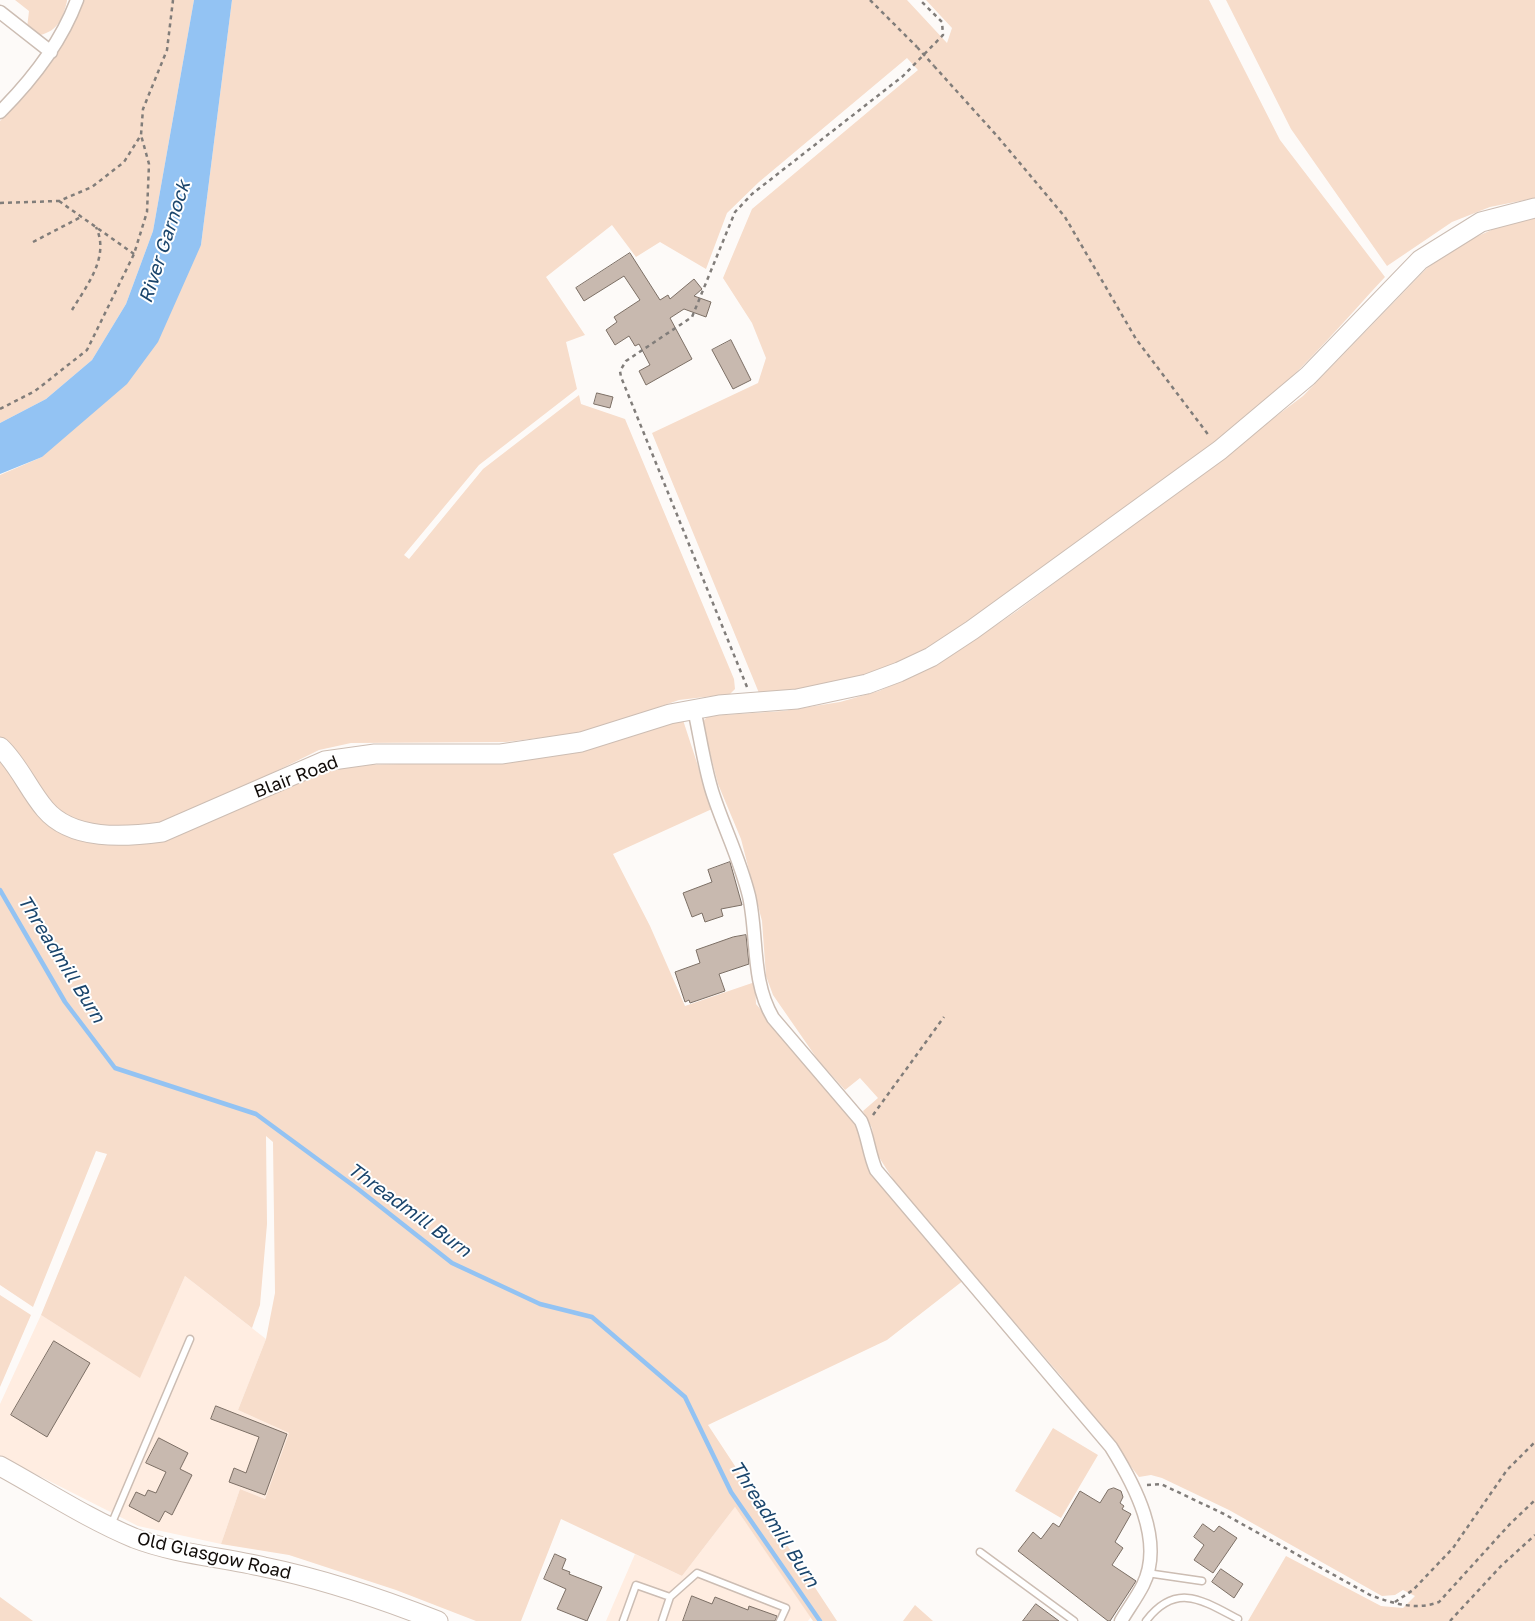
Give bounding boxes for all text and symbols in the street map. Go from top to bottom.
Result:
water label: River Garnock [135,178,195,306]
street label: Blair Road [251,751,341,803]
water label: Threadmill Burn [13,891,109,1027]
water label: Threadmill Burn [343,1158,475,1262]
water label: Threadmill Burn [725,1456,823,1592]
street label: Old Glasgow Road [135,1528,293,1584]

